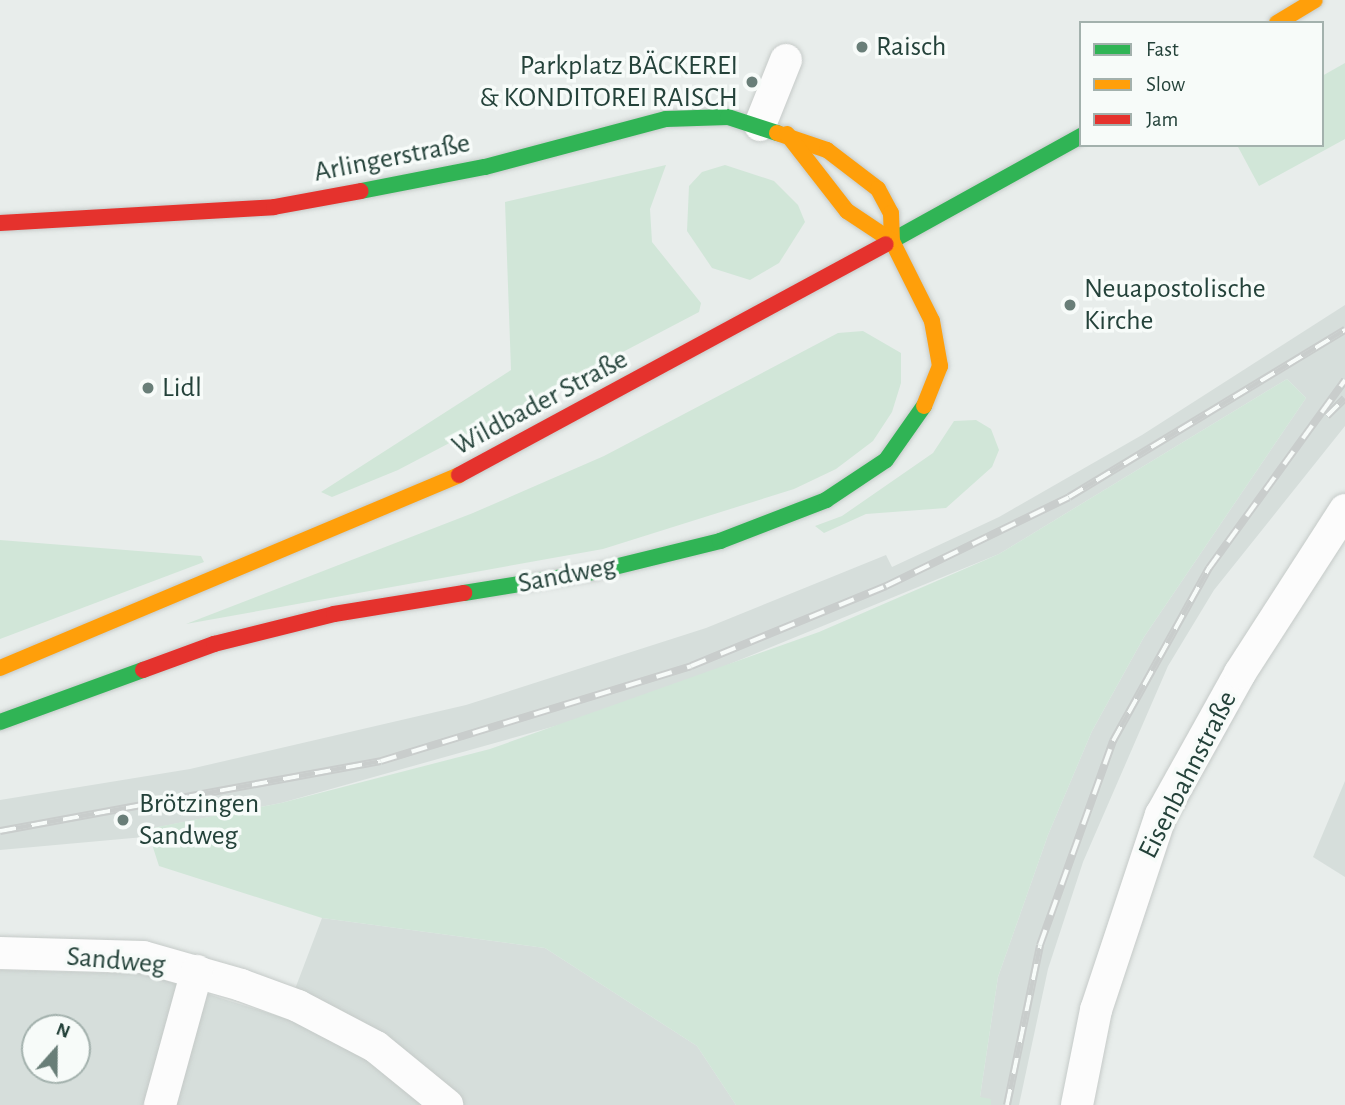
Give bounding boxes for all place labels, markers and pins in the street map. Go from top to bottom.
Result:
place label: Raisch [876,30,946,64]
marker: Raisch [854,39,870,55]
place label: Parkplatz BÄCKEREI & KONDITOREI RAISCH [479,49,738,115]
marker: Parkplatz BÄCKEREI & KONDITOREI RAISCH [744,74,760,90]
place label: Neuapostolische Kirche [1084,272,1266,338]
marker: Neuapostolische Kirche [1062,297,1078,313]
place label: Lidl [162,371,202,405]
marker: Lidl [140,380,156,396]
place label: Brötzingen Sandweg [139,787,259,853]
marker: Brötzingen Sandweg [113,810,133,830]

